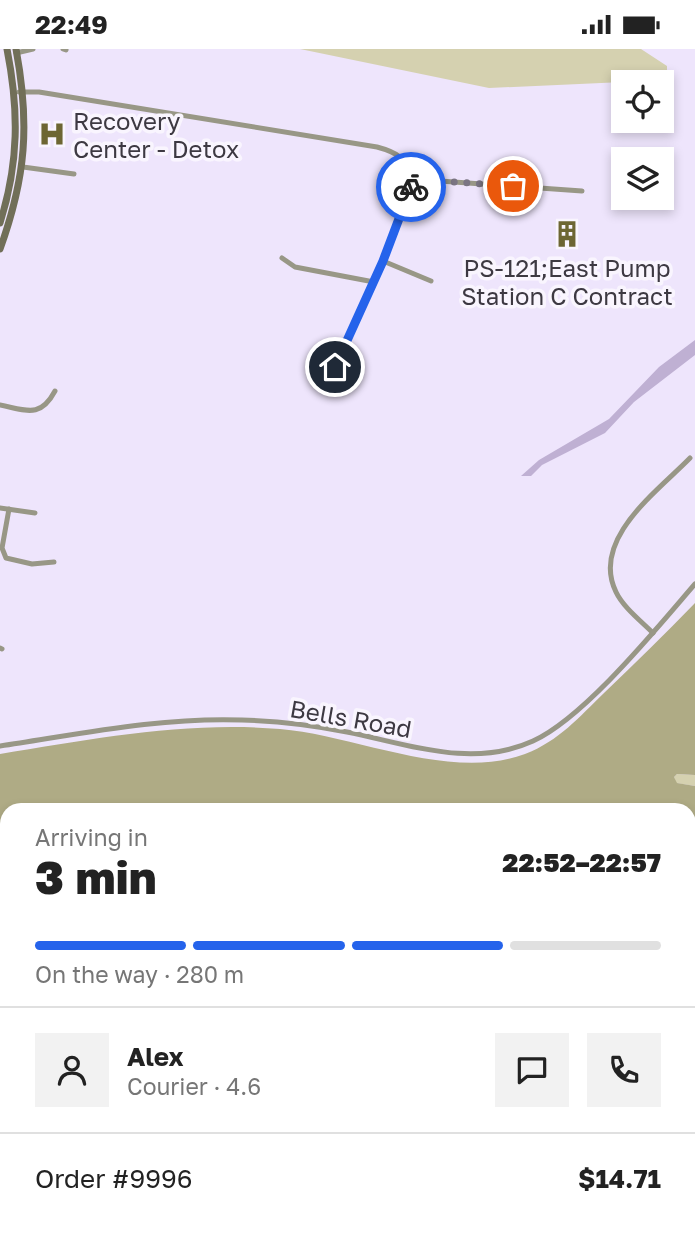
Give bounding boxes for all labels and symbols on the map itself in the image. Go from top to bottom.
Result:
place label: Recovery Center - Detox [73,106,239,163]
hospital icon: Recovery Center - Detox [37,119,67,149]
courier [376,152,446,222]
pin [483,156,543,216]
building icon: PS-121;East Pump Station C Contract [552,219,582,249]
place label: PS-121;East Pump Station C Contract [461,253,673,310]
pin [305,337,365,397]
street label: Bells Road [288,693,414,743]

